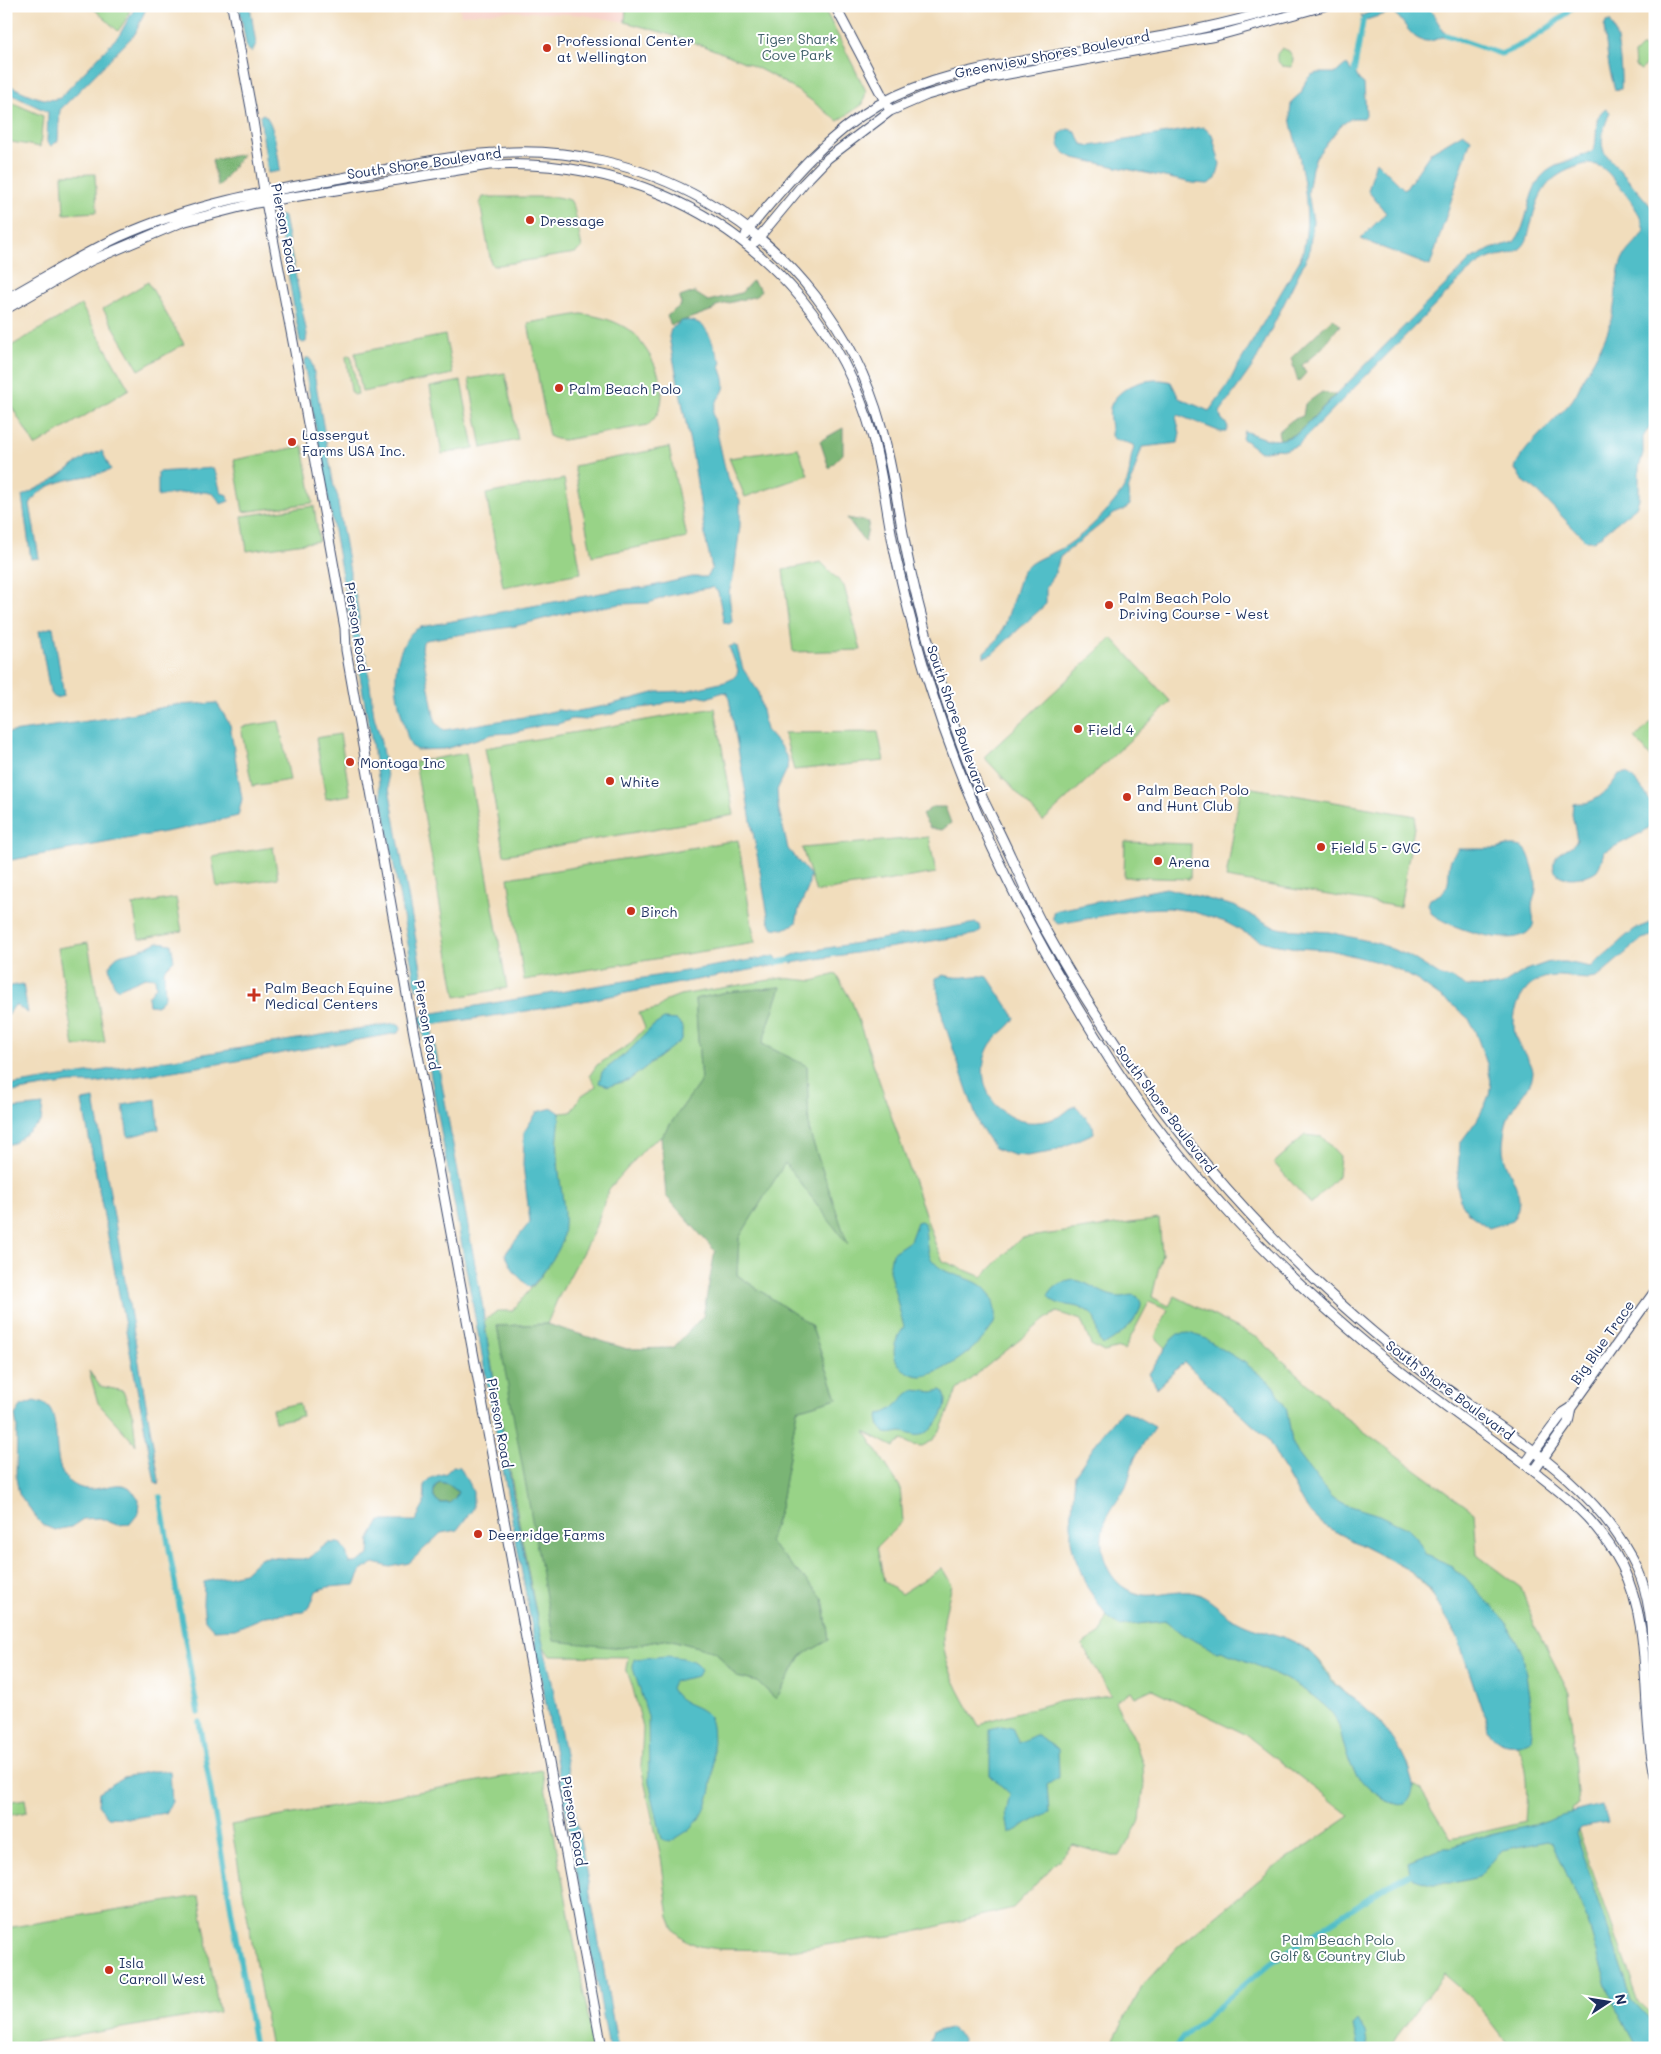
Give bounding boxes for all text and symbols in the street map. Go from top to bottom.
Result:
street label: Greenview Shores Boulevard [953,26,1151,82]
park label: Tiger Shark Cove Park [757,29,837,64]
place label: Professional Center at Wellington [557,31,694,66]
marker: Professional Center at Wellington [541,42,553,54]
street label: South Shore Boulevard [346,143,502,183]
street label: Pierson Road [267,182,303,274]
place label: Dressage [540,211,604,230]
marker: Dressage [524,214,536,226]
place label: Palm Beach Polo [569,379,681,398]
marker: Palm Beach Polo [553,382,565,394]
place label: Lassergut Farms USA Inc. [302,425,406,460]
marker: Lassergut Farms USA Inc. [286,436,298,448]
street label: Pierson Road [341,581,374,673]
place label: Palm Beach Polo Driving Course - West [1119,588,1269,623]
marker: Palm Beach Polo Driving Course - West [1103,599,1115,611]
street label: South Shore Boulevard [923,642,991,796]
place label: Field 4 [1088,720,1135,739]
marker: Field 4 [1072,723,1084,735]
place label: Montoga Inc [360,753,445,772]
marker: Montoga Inc [344,756,356,768]
place label: White [620,772,659,791]
marker: White [604,775,616,787]
place label: Palm Beach Polo and Hunt Club [1137,780,1249,815]
marker: Palm Beach Polo and Hunt Club [1121,791,1133,803]
place label: Field 5 - GVC [1331,838,1421,857]
marker: Field 5 - GVC [1315,841,1327,853]
place label: Arena [1168,852,1210,871]
marker: Arena [1152,855,1164,867]
place label: Birch [641,902,677,921]
marker: Birch [625,905,637,917]
place label: Palm Beach Equine Medical Centers [265,978,393,1013]
street label: Pierson Road [410,979,444,1071]
marker: Palm Beach Equine Medical Centers [247,988,261,1002]
street label: South Shore Boulevard [1112,1041,1220,1177]
street label: Big Blue Trace [1566,1296,1638,1388]
street label: South Shore Boulevard [1382,1336,1518,1444]
street label: Pierson Road [483,1377,517,1469]
place label: Deerridge Farms [488,1525,605,1544]
marker: Deerridge Farms [472,1528,484,1540]
street label: Pierson Road [557,1775,591,1867]
park label: Palm Beach Polo Golf & Country Club [1270,1930,1406,1965]
place label: Isla Carroll West [119,1953,206,1988]
marker: Isla Carroll West [103,1964,115,1976]
north arrow [1584,1976,1634,2026]
text: N [1611,1992,1632,2006]

